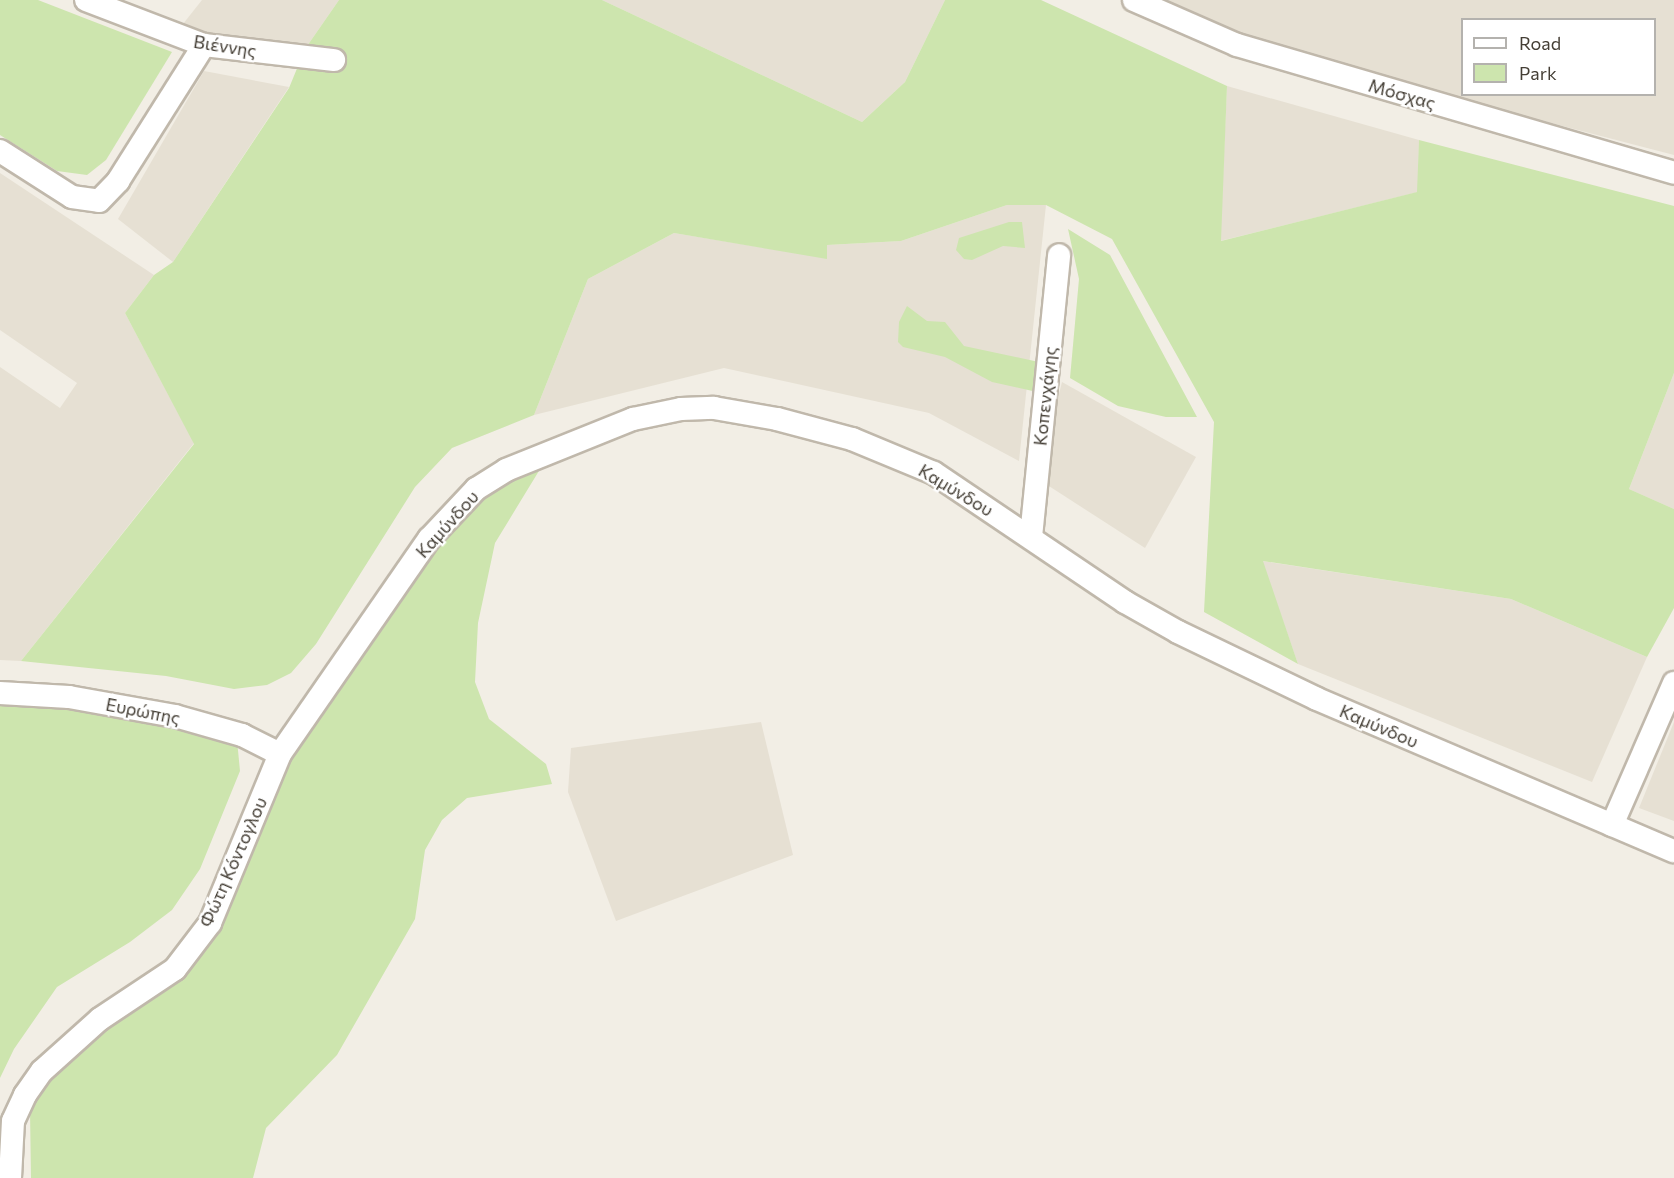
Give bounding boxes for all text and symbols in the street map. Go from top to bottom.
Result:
legend [1461,18,1656,96]
street label: Βιέννης [192,30,258,62]
text: Road [1519,32,1561,54]
text: Park [1519,62,1557,84]
street label: Μόσχας [1366,74,1438,114]
street label: Κοπενχάγης [1029,345,1061,447]
street label: Καμύνδου [915,459,997,521]
street label: Καμύνδου [411,486,483,562]
street label: Ευρώπης [104,693,182,729]
street label: Καμύνδου [1336,700,1422,752]
street label: Φώτη Κόντογλου [195,794,271,930]

